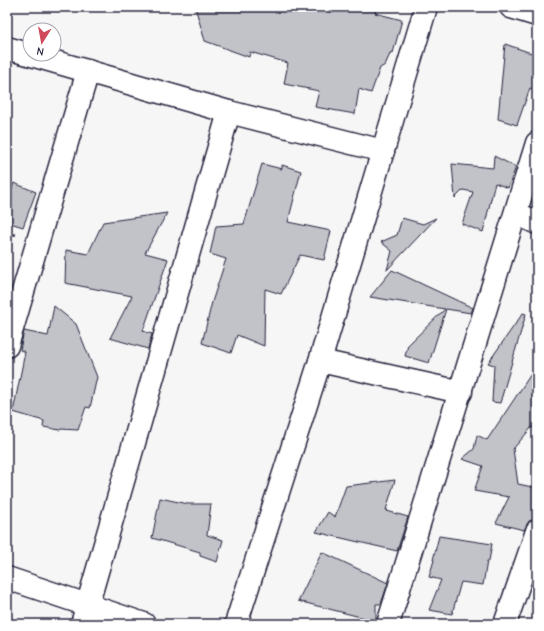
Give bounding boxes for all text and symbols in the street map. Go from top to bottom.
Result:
north arrow [22,22,62,62]
text: N [35,44,45,58]

